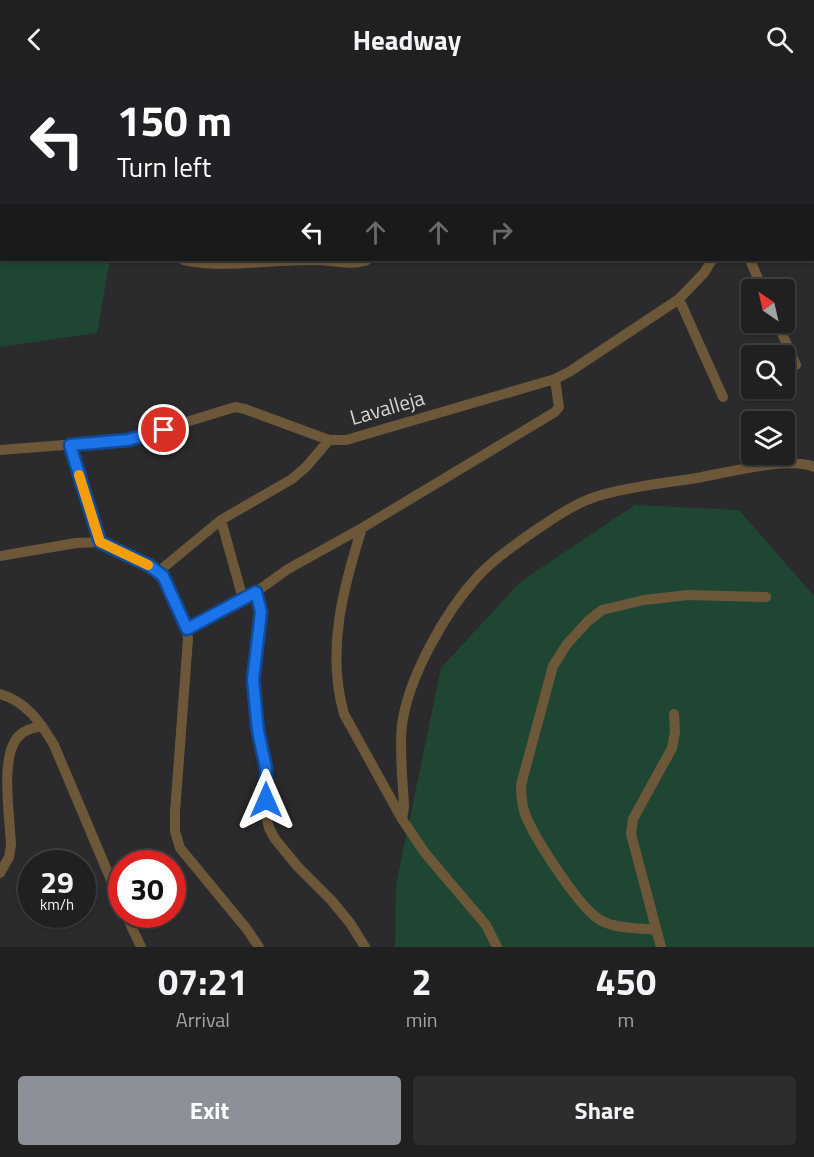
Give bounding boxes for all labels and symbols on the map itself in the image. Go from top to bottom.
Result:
north arrow [741,279,795,333]
street label: Lavalleja [346,381,429,433]
pin [138,404,189,455]
position arrow [234,768,298,832]
speed limit sign: 30 [108,850,186,928]

